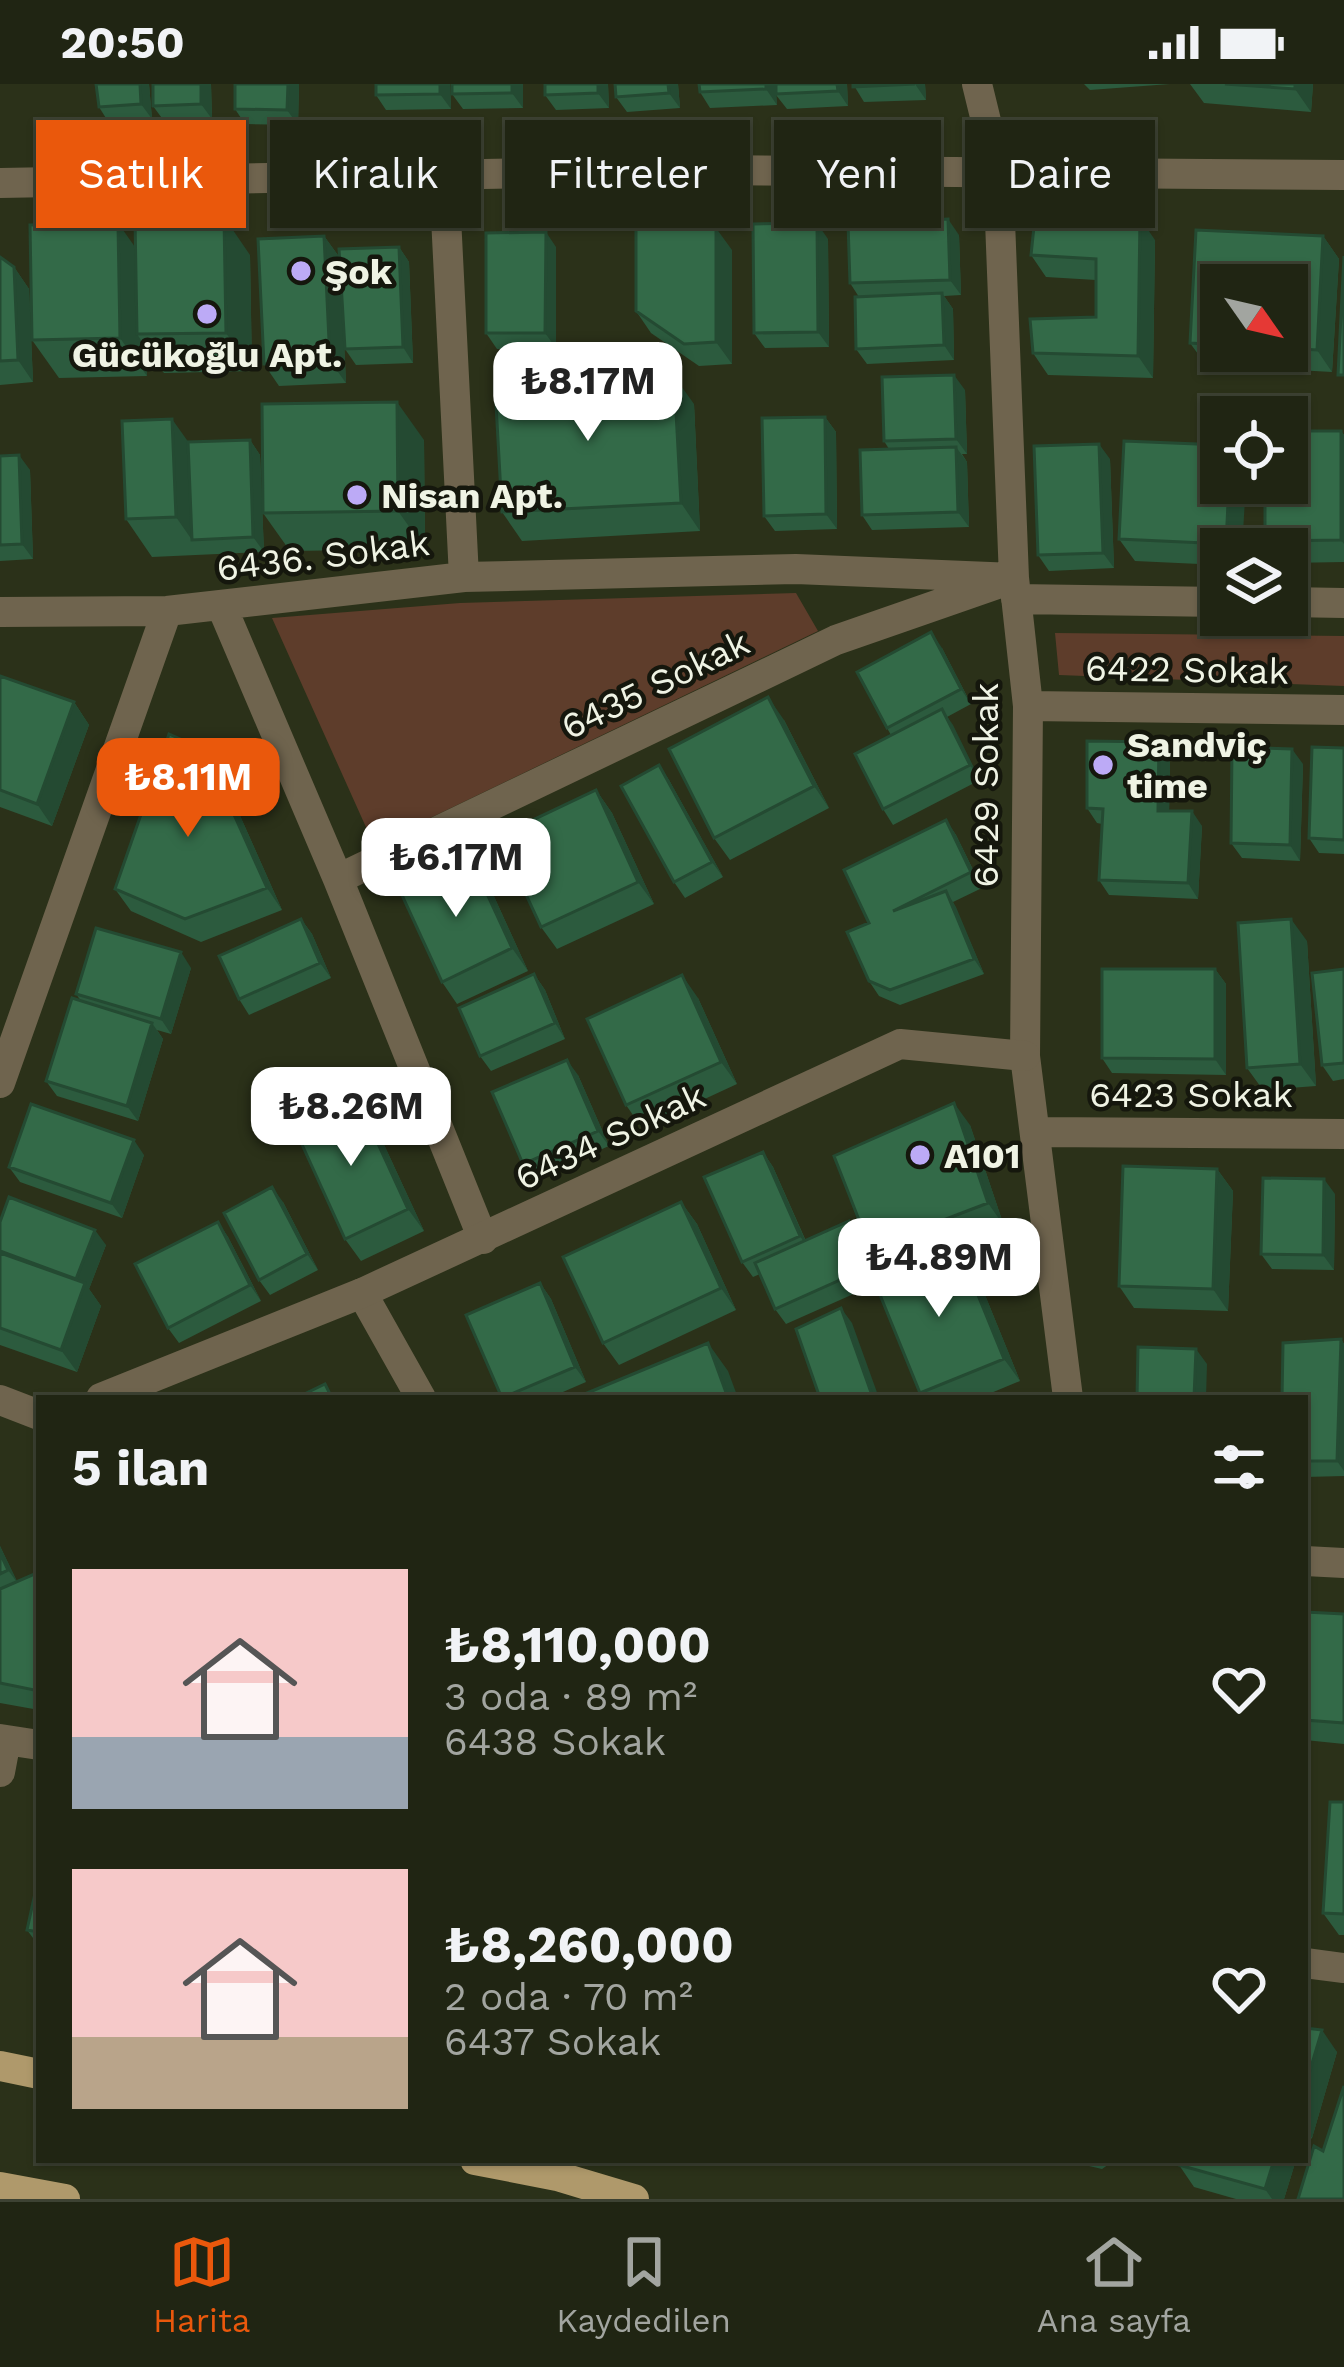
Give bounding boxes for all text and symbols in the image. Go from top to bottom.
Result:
text: 20:50 [60,16,185,69]
chip: Satılık [36,120,246,228]
chip: Kiralık [270,120,481,228]
chip: Filtreler [505,120,750,228]
chip: Yeni [774,120,941,228]
chip: Daire [965,120,1155,228]
place label: Şok [325,251,393,293]
marker: Şok [288,258,314,284]
north arrow [1200,264,1308,372]
map controls [1200,264,1308,636]
marker: Gücükoğlu Apt. [194,301,220,327]
place label: Gücükoğlu Apt. [72,334,342,376]
pin: ₺8.17M [490,342,686,444]
text: ₺8.17M [520,358,656,403]
button: locate [1200,396,1308,504]
place label: Nisan Apt. [381,475,563,517]
marker: Nisan Apt. [344,482,370,508]
street label: 6436. Sokak [214,522,432,590]
button: layers [1200,528,1308,636]
street label: 6435 Sokak [555,621,756,748]
street label: 6422 Sokak [1085,647,1289,693]
street label: 6429 Sokak [965,683,1007,887]
place label: Sandviç time [1127,724,1267,807]
pin: ₺8.11M [90,738,286,840]
marker: Sandviç time [1090,752,1116,778]
text: ₺8.11M [124,754,252,799]
pin: ₺6.17M [358,818,554,920]
text: ₺6.17M [388,834,524,879]
pin: ₺8.26M [253,1067,449,1169]
street label: 6423 Sokak [1089,1074,1293,1116]
street label: 6434 Sokak [509,1075,712,1199]
text: ₺8.26M [278,1083,424,1128]
place label: A101 [944,1135,1021,1177]
marker: A101 [907,1142,933,1168]
pin: ₺4.89M [841,1218,1037,1320]
text: ₺4.89M [865,1234,1013,1279]
icon: filters [1206,1434,1272,1500]
text: 5 ilan [72,1438,209,1497]
text: ₺8,110,000 [444,1615,711,1674]
icon: home [168,1617,312,1761]
icon: heart [1206,1656,1272,1722]
text: 3 oda · 89 m² [444,1674,697,1719]
text: 6438 Sokak [444,1719,666,1764]
text: ₺8,260,000 [444,1915,734,1974]
icon: home [168,1917,312,2061]
icon: heart [1206,1956,1272,2022]
text: 2 oda · 70 m² [444,1974,693,2019]
text: 6437 Sokak [444,2019,661,2064]
tab: Harita [153,2229,250,2340]
tab: Kaydedilen [556,2229,731,2340]
tab: Ana sayfa [1037,2229,1191,2340]

